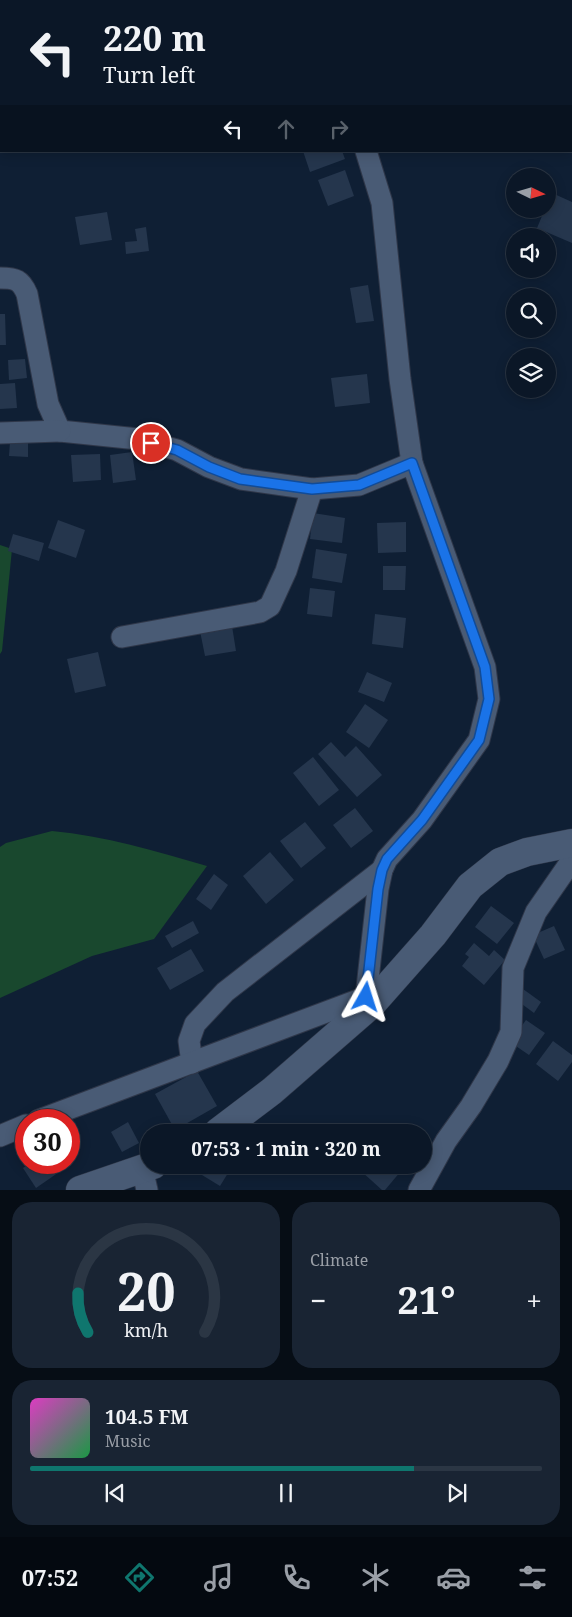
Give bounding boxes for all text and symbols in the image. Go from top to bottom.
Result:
text: 220 m [103,14,206,61]
icon: left [20,20,85,85]
text: Turn left [103,59,195,89]
icon: left [219,115,247,143]
icon: ahead [272,115,300,143]
icon: right [325,115,353,143]
north arrow [506,168,556,218]
map controls [506,168,556,398]
button: sound [506,228,556,278]
button: search [506,288,556,338]
button: layers [506,348,556,398]
pin [130,422,172,464]
icon: arrive [137,429,165,457]
position arrow [339,970,391,1022]
speed limit sign: 30 [15,1109,80,1174]
text: 07:53 · 1 min · 320 m [191,1136,381,1162]
text: Climate [310,1249,368,1271]
text: 20 [117,1255,175,1326]
text: 21° [397,1273,455,1325]
text: − [310,1281,326,1319]
text: + [526,1281,542,1319]
text: km/h [124,1318,168,1342]
text: 104.5 FM [105,1404,188,1430]
text: Music [105,1430,150,1452]
icon: previous [101,1479,129,1507]
icon: pause [272,1479,300,1507]
icon: next [443,1479,471,1507]
icon: directions [122,1560,157,1595]
icon: music [201,1560,236,1595]
icon: phone [279,1560,314,1595]
icon: climate [358,1560,393,1595]
icon: car [436,1560,471,1595]
icon: filters [515,1560,550,1595]
text: 07:52 [22,1562,78,1592]

